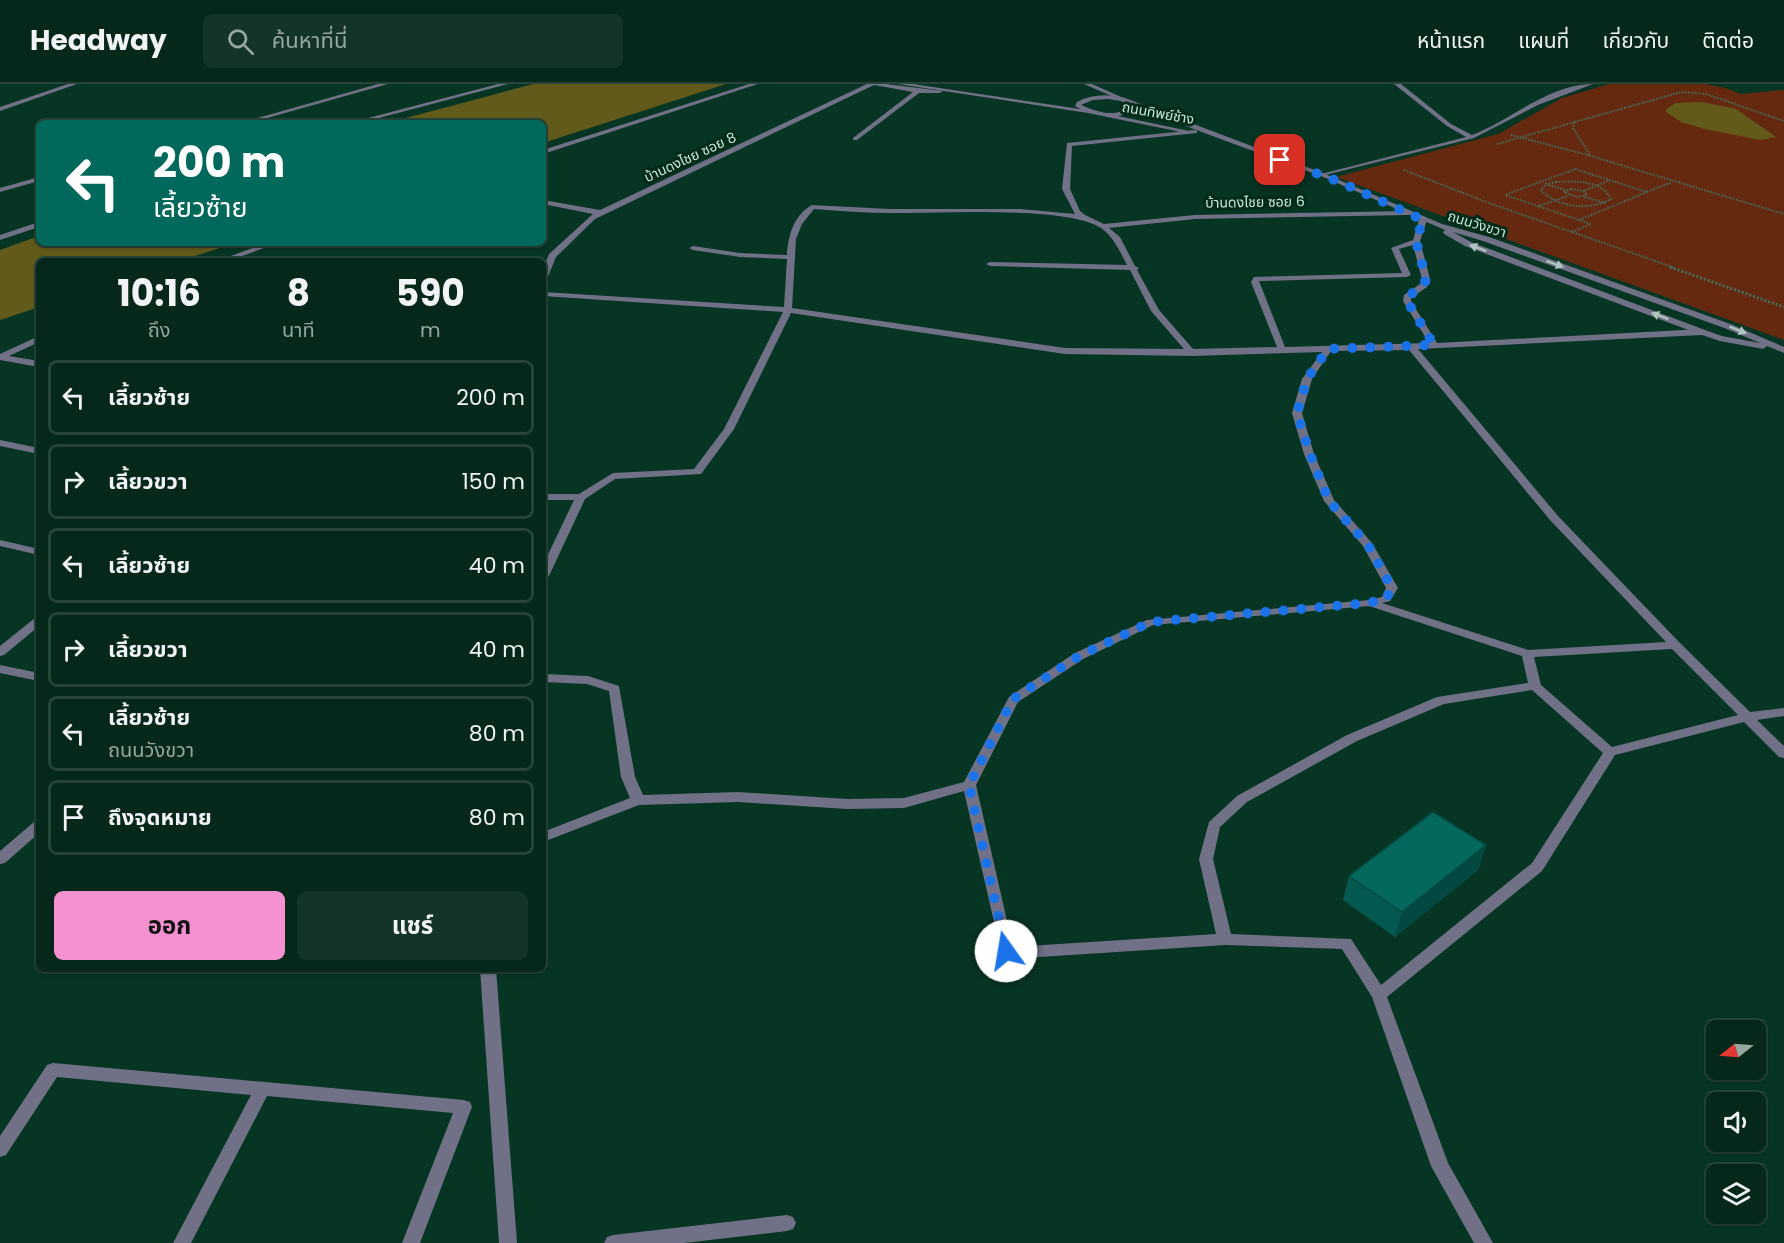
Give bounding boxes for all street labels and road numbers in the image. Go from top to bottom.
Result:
street label: ถนนทิพย์ช้าง [1120,97,1196,129]
street label: บ้านดงไชย ซอย 8 [641,127,739,187]
street label: บ้านดงไชย ซอย 6 [1205,191,1305,213]
street label: ถนนวังขวา [1445,206,1509,242]

